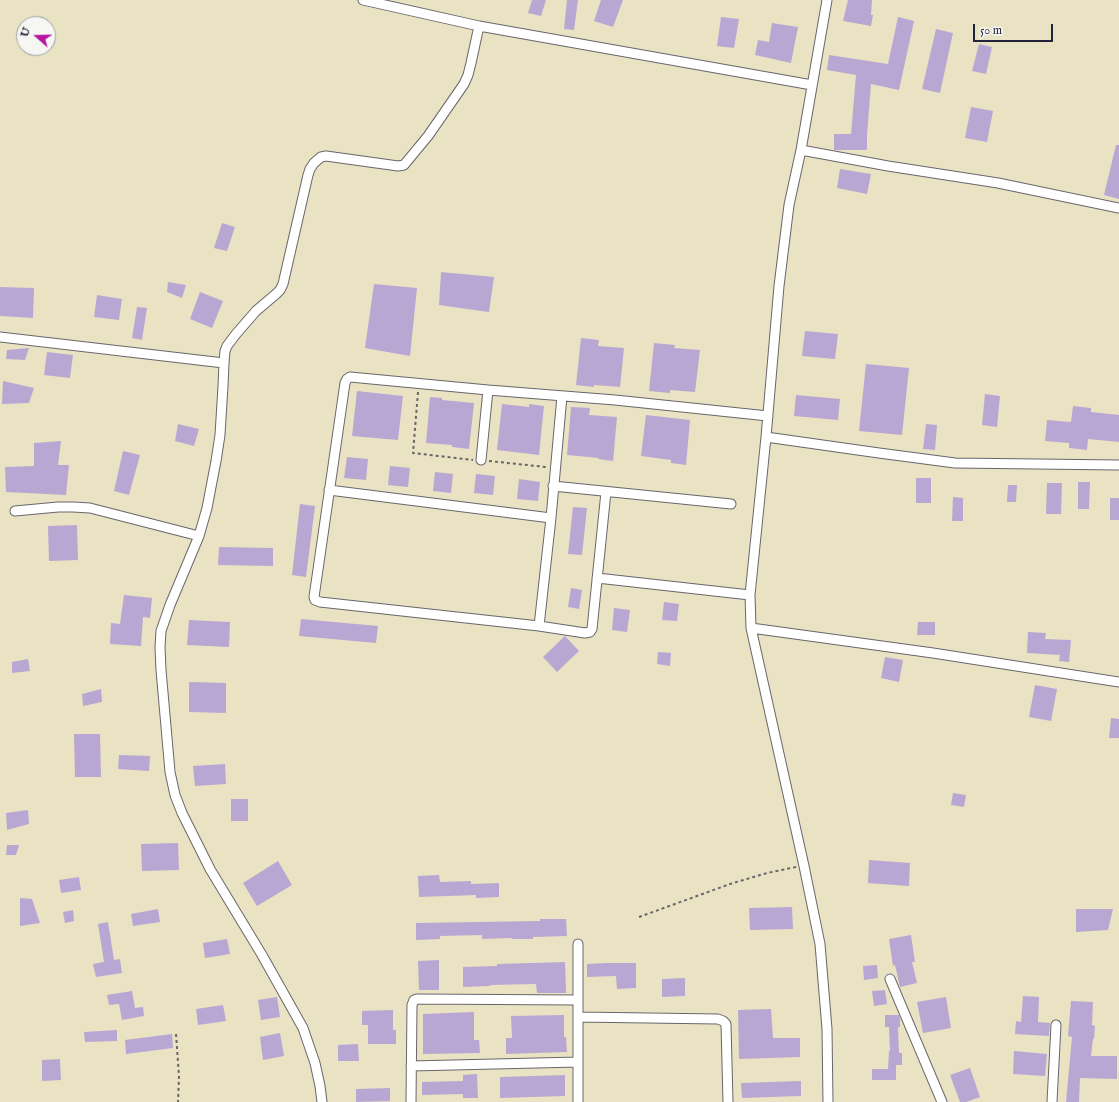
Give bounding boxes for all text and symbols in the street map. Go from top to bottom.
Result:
north arrow [16,16,56,56]
scale bar [975,16,1055,42]
text: 50 m [980,23,1002,38]
text: U [17,25,34,39]

